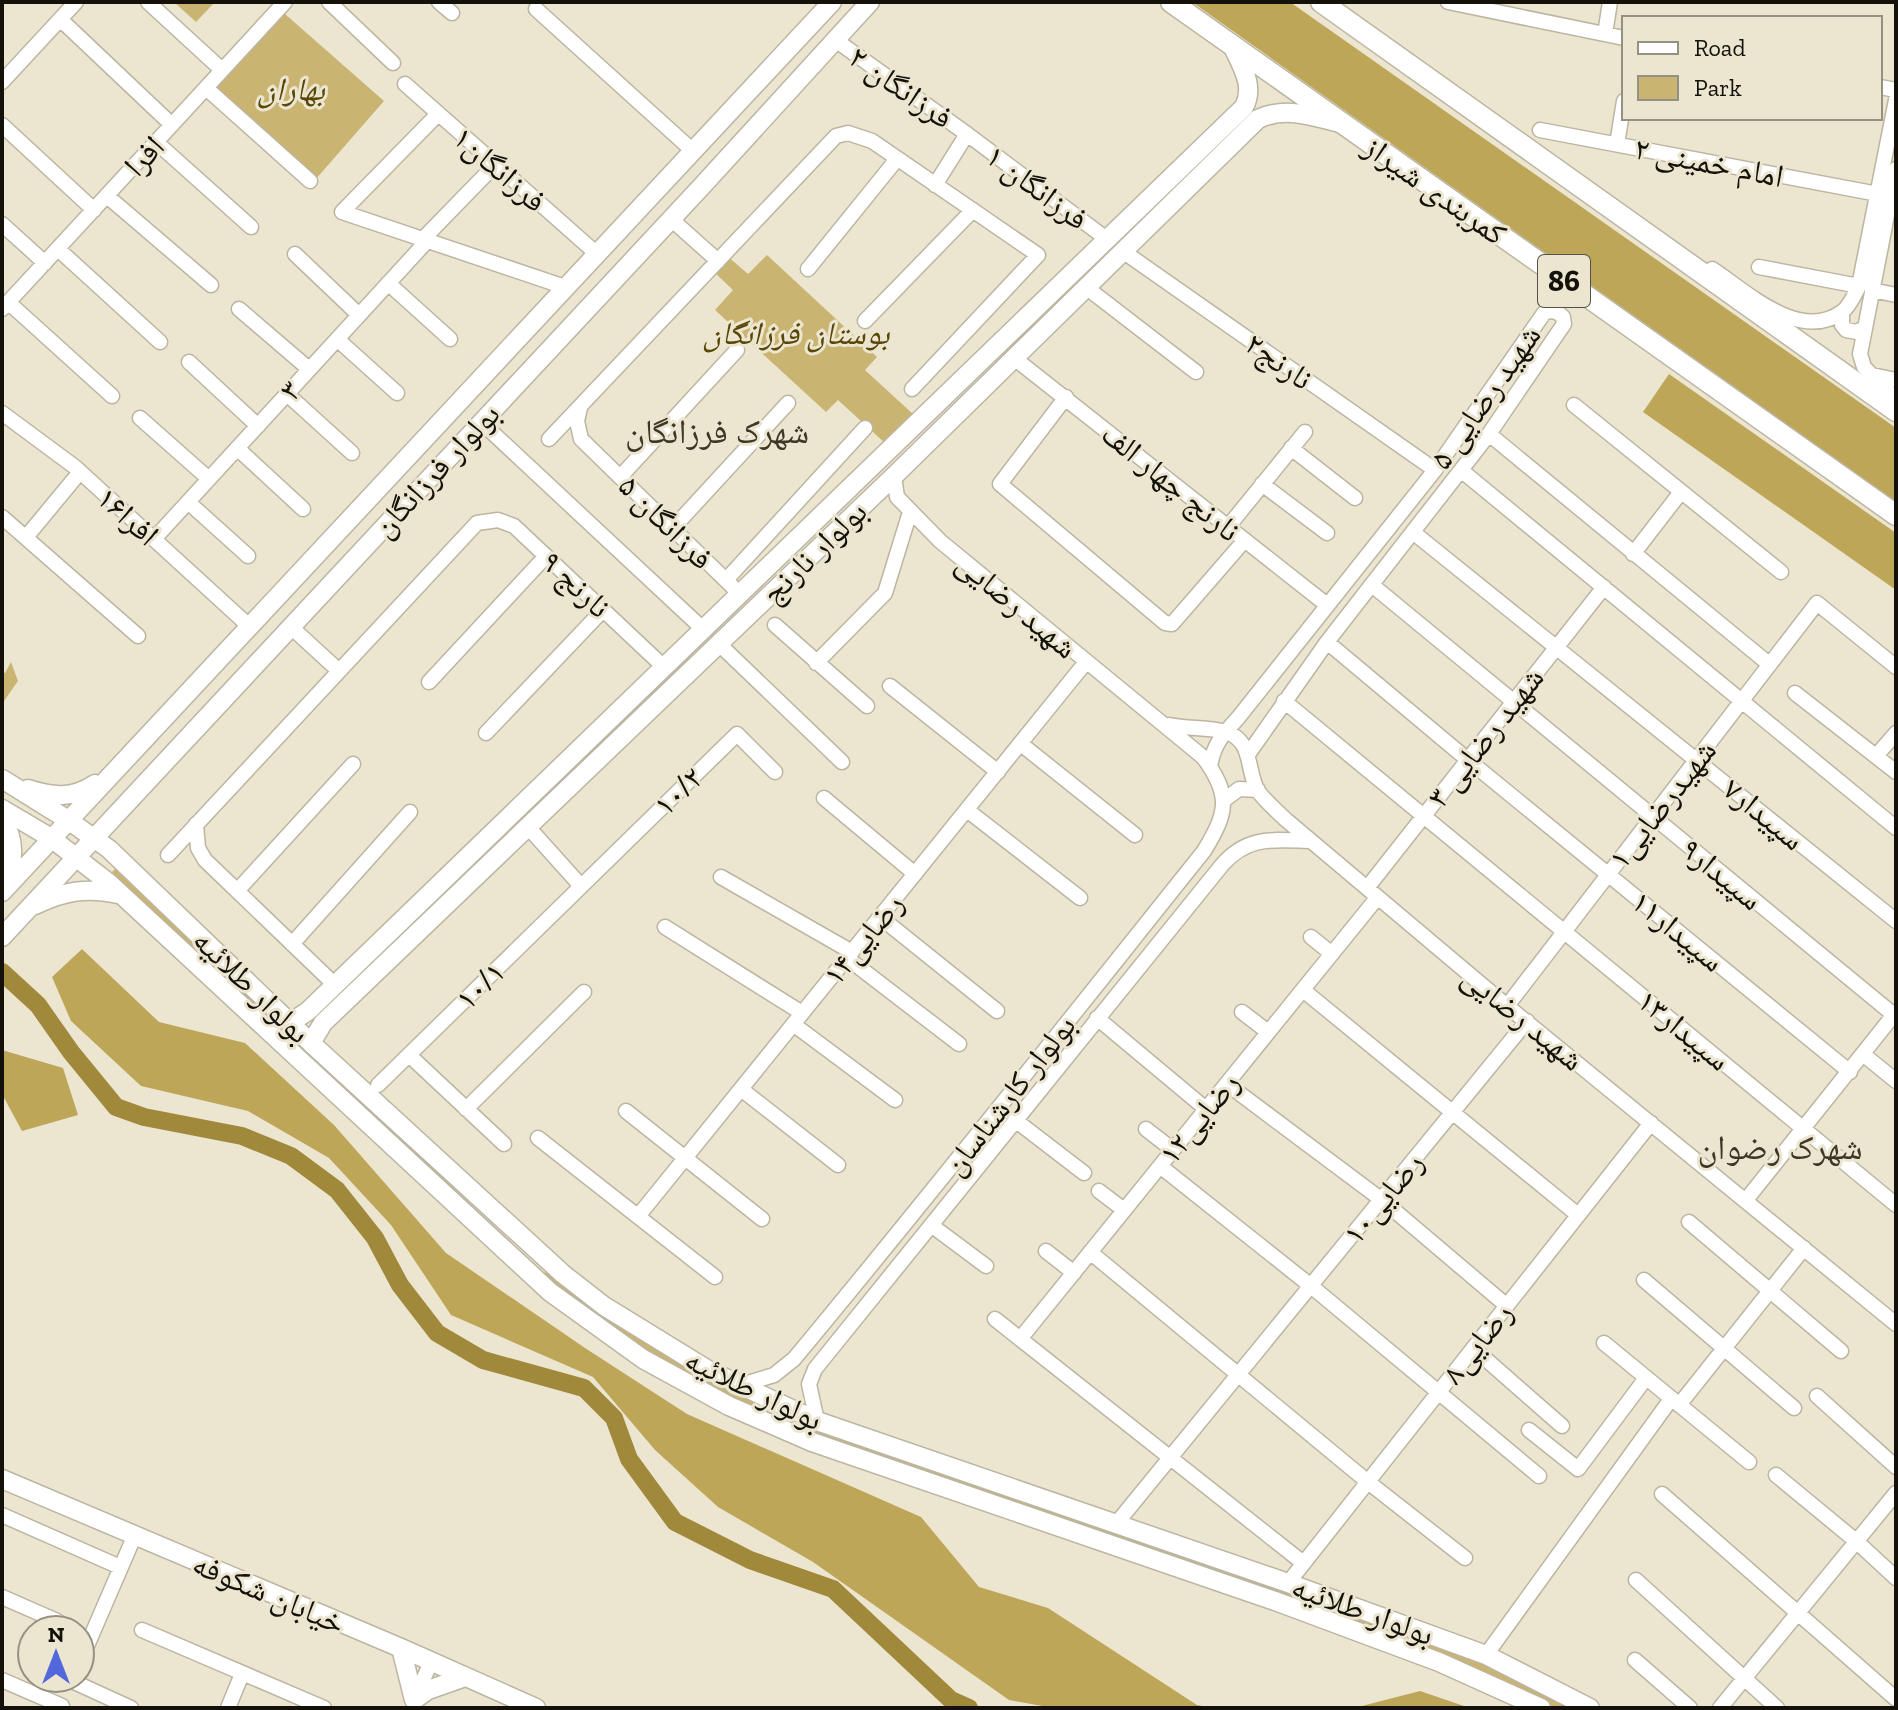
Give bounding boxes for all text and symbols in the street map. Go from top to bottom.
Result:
legend [1622,16,1882,120]
text: Road [1694,33,1746,62]
street label: فرزانگان ۲ [842,38,960,136]
park label: بهاران [257,70,325,109]
text: Park [1694,73,1742,102]
street label: فرزانگان۱ [446,118,554,220]
street label: کمربندی شیراز [1356,126,1514,253]
street label: افرا [116,128,172,184]
street label: امام خمینی ۲ [1631,129,1787,197]
street label: فرزانگان ۱ [978,136,1096,238]
road number: 86 [1538,255,1590,307]
park label: بوستان فرزانگان [703,314,890,353]
street label: شهید رضایی ۵ [1421,318,1549,477]
street label: نارنج۲ [1237,324,1320,399]
street label: ۳ [271,372,309,408]
street label: بولوار فرزانگان [364,395,508,545]
district label: شهرک فرزانگان [625,411,809,452]
street label: نارنج چهار الف [1093,415,1248,550]
street label: فرزانگان ۵ [611,467,721,577]
street label: ۱۶افرا [89,478,167,554]
street label: بولوار نارنج [753,492,875,612]
street label: نارنج ۹ [533,542,619,626]
street label: شهید رضایی [948,544,1085,667]
street label: شهید رضایی ۳ [1418,659,1552,815]
street label: شهیدرضایی۱ [1600,732,1725,877]
street label: ۱۰/۲ [645,759,711,823]
street label: سپیدار۷ [1716,770,1812,858]
street label: سپیدار۹ [1674,830,1770,918]
street label: سپیدار۱۱ [1624,882,1732,980]
street label: رضایی۱۴ [814,885,912,993]
street label: بولوار طلائیه [185,921,319,1051]
street label: ۱۰/۱ [447,953,513,1017]
street label: شهید رضایی [1454,957,1592,1079]
street label: سپیدار۱۳ [1630,981,1738,1079]
street label: بولوار کارشناسان [935,1007,1083,1183]
street label: رضایی۱۲ [1150,1064,1248,1172]
district label: شهرک رضوان [1697,1127,1863,1168]
street label: رضایی۱۰ [1334,1144,1432,1252]
street label: رضایی۸ [1433,1295,1521,1392]
street label: بولوار طلائیه [679,1339,829,1439]
street label: خیابان شکوفه [187,1544,351,1642]
street label: بولوار طلائیه [1287,1567,1439,1653]
north arrow [16,1614,96,1694]
text: N [48,1621,65,1648]

